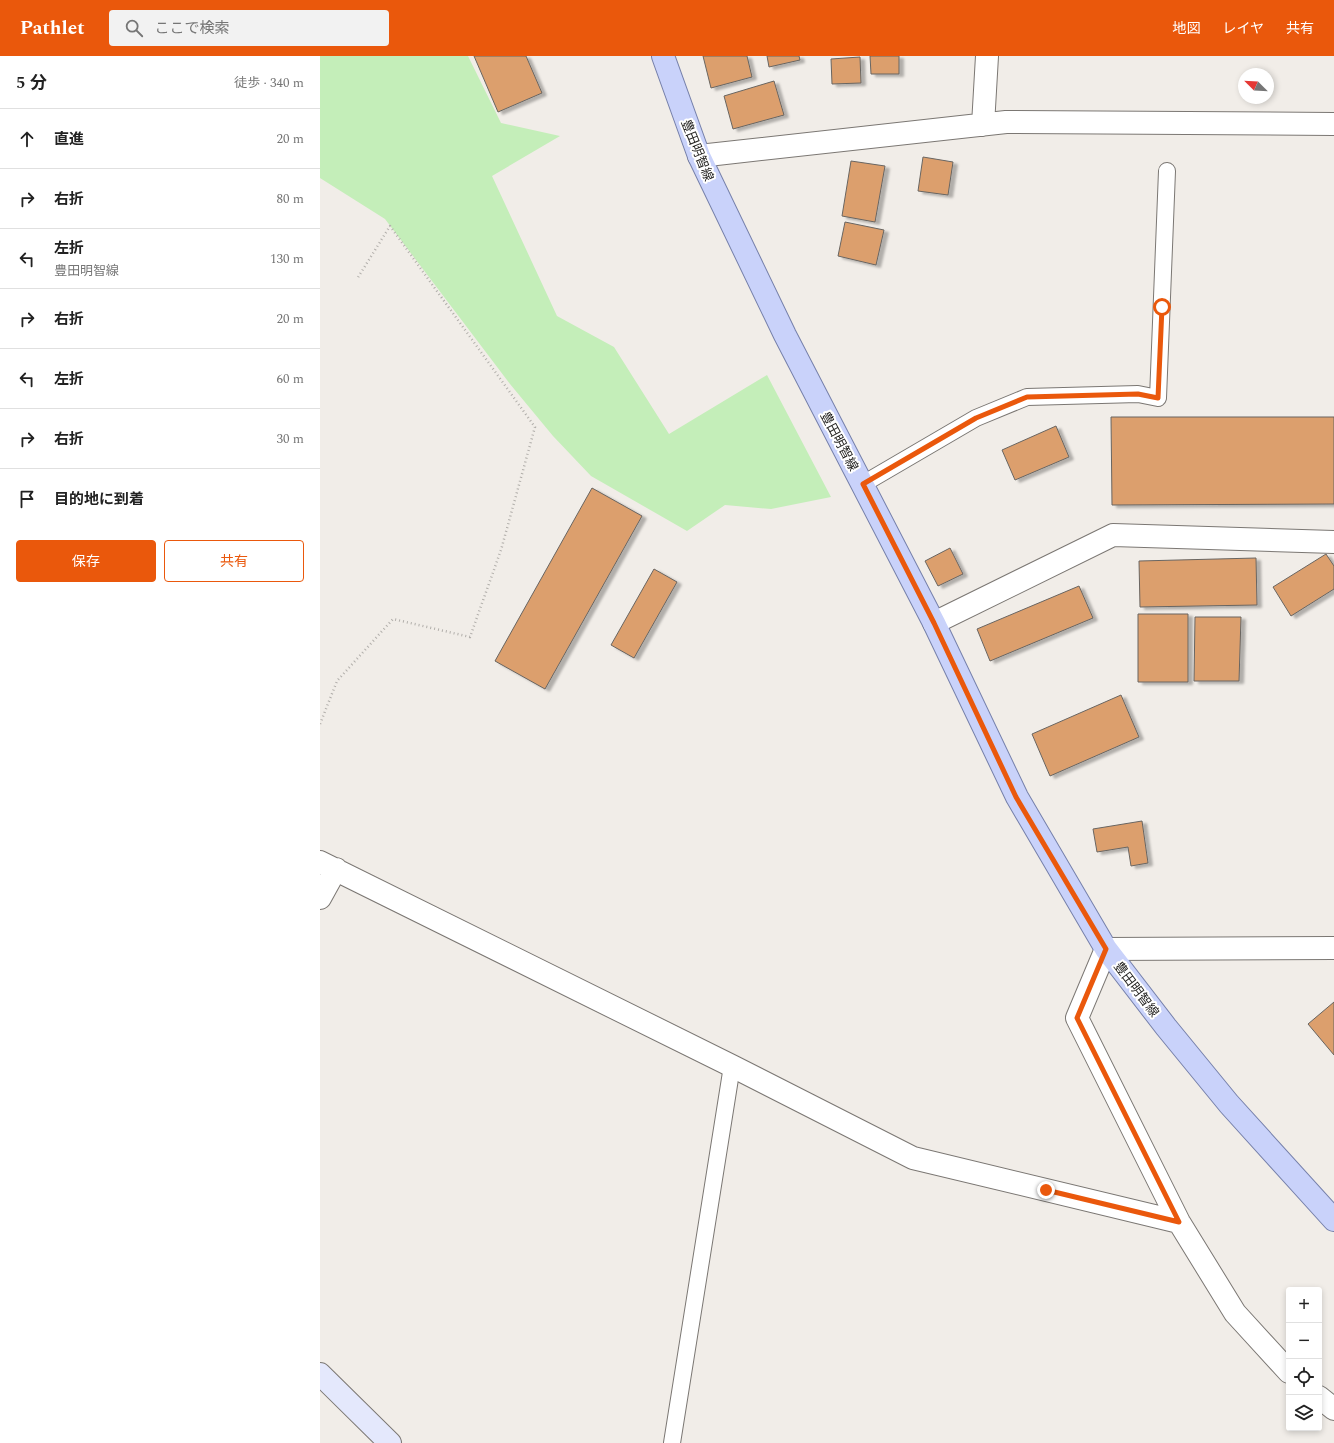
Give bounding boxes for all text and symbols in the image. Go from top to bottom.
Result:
search box [109,10,389,46]
text: Pathlet [20,14,85,43]
icon: search [123,17,145,39]
text: ここで検索 [155,17,230,40]
text: 地図 [1172,18,1200,39]
text: レイヤ [1222,18,1264,39]
text: 共有 [1286,18,1314,39]
north arrow [1238,68,1274,104]
text: 5 分 [16,70,47,96]
text: 徒歩 · 340 m [234,73,304,93]
street label: 豊田明智線 [676,116,719,184]
icon: ahead [16,128,38,150]
text: 直進 [54,128,84,151]
text: 20 m [277,129,304,149]
icon: right [16,188,38,210]
text: 右折 [54,188,84,211]
text: 80 m [277,189,304,209]
text: 左折 [54,237,84,260]
icon: left [16,248,38,270]
text: 130 m [270,249,304,269]
text: 豊田明智線 [54,261,119,281]
route start [1153,298,1171,316]
icon: right [16,308,38,330]
text: 右折 [54,308,84,331]
text: 20 m [277,309,304,329]
icon: left [16,368,38,390]
text: 左折 [54,368,84,391]
text: 60 m [277,369,304,389]
street label: 豊田明智線 [815,408,863,475]
icon: right [16,428,38,450]
text: 右折 [54,428,84,451]
text: 30 m [277,429,304,449]
icon: arrive [16,488,38,510]
text: 目的地に到着 [54,488,144,511]
button: 保存 [16,540,156,582]
button: 共有 [164,540,304,582]
street label: 豊田明智線 [1109,958,1164,1022]
route end [1037,1181,1055,1199]
map controls [1286,1287,1322,1431]
button: + [1286,1287,1322,1323]
button: − [1286,1323,1322,1359]
button: locate [1286,1359,1322,1395]
button: layers [1286,1395,1322,1431]

